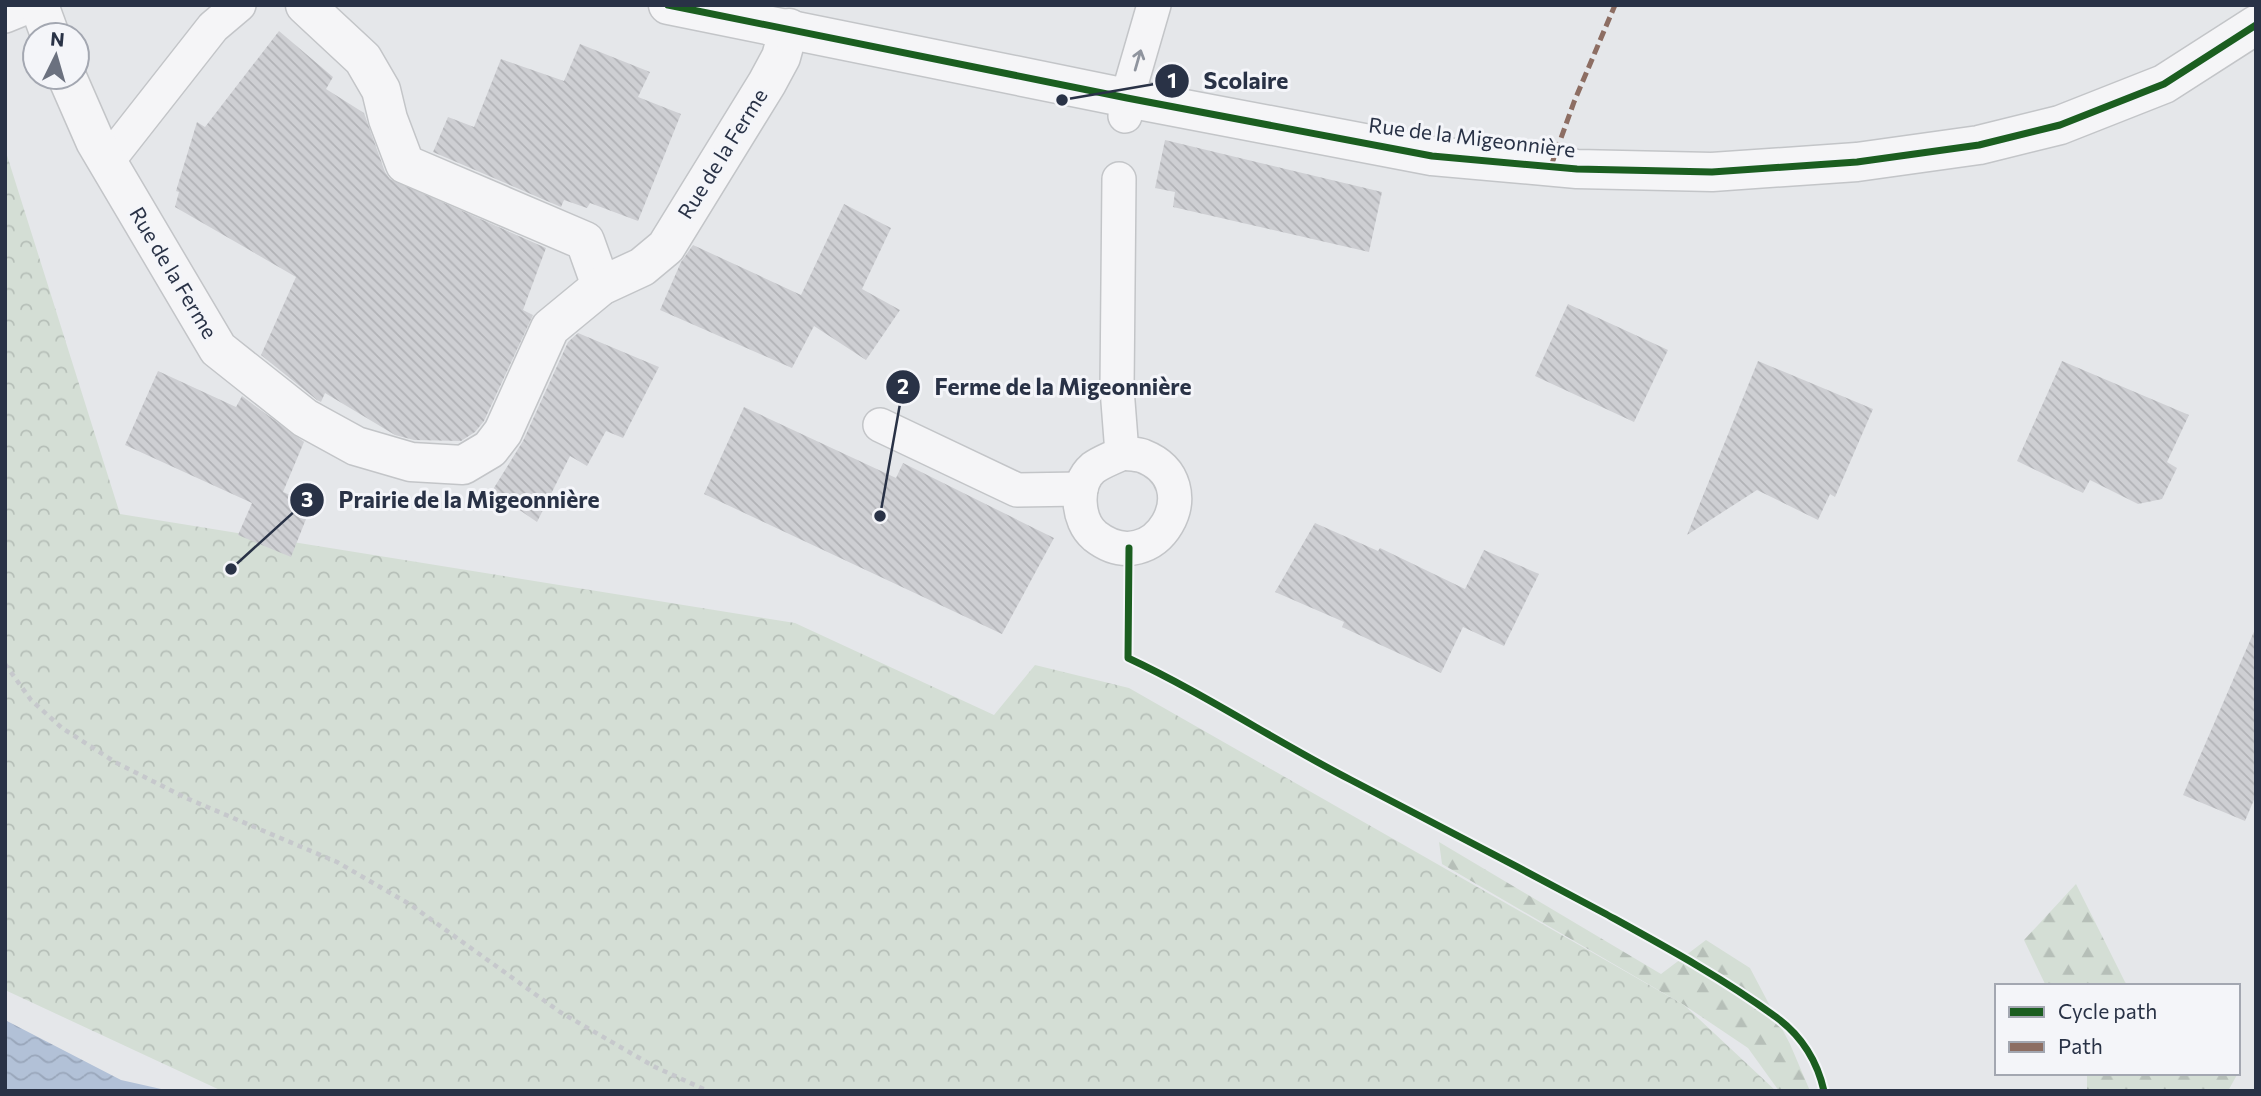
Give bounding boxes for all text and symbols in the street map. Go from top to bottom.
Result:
north arrow [21,21,91,91]
text: N [49,26,66,51]
one-way arrow [1132,50,1145,72]
callout: Scolaire [1155,59,1302,103]
text: Scolaire [1204,66,1288,94]
text: 1 [1167,67,1177,92]
street label: Rue de la Ferme [672,83,772,223]
street label: Rue de la Migeonnière [1367,111,1577,162]
street label: Rue de la Ferme [125,202,223,342]
callout: Ferme de la Migeonnière [886,365,1206,409]
text: Ferme de la Migeonnière [934,372,1192,400]
text: 2 [897,373,909,398]
callout: Prairie de la Migeonnière [289,478,613,522]
text: Prairie de la Migeonnière [338,485,600,513]
text: 3 [301,486,313,511]
legend [1995,984,2240,1075]
text: Cycle path [2058,998,2157,1023]
text: Path [2058,1033,2103,1058]

